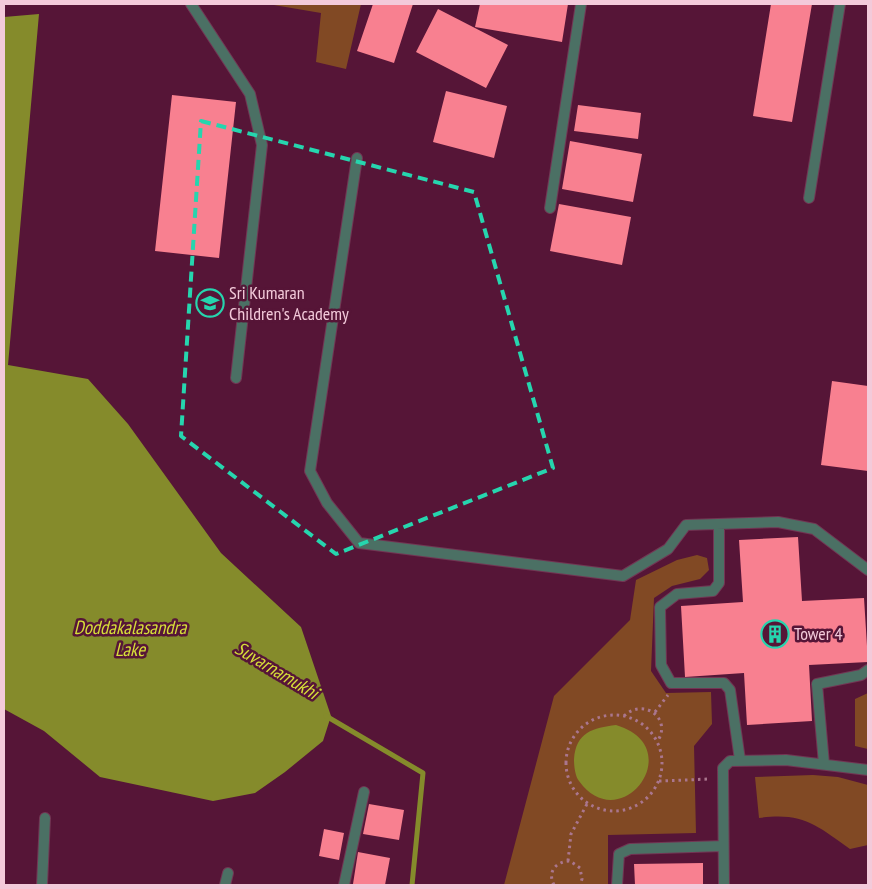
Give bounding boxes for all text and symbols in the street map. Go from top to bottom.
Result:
place label: Sri Kumaran Children's Academy [229,281,349,325]
school or university icon: Sri Kumaran Children's Academy [195,288,225,318]
water label: Doddakalasandra Lake [74,615,188,661]
building icon: Tower 4 [760,619,790,649]
place label: Tower 4 [794,622,843,645]
water label: Suvarnamukhi [231,636,325,706]

